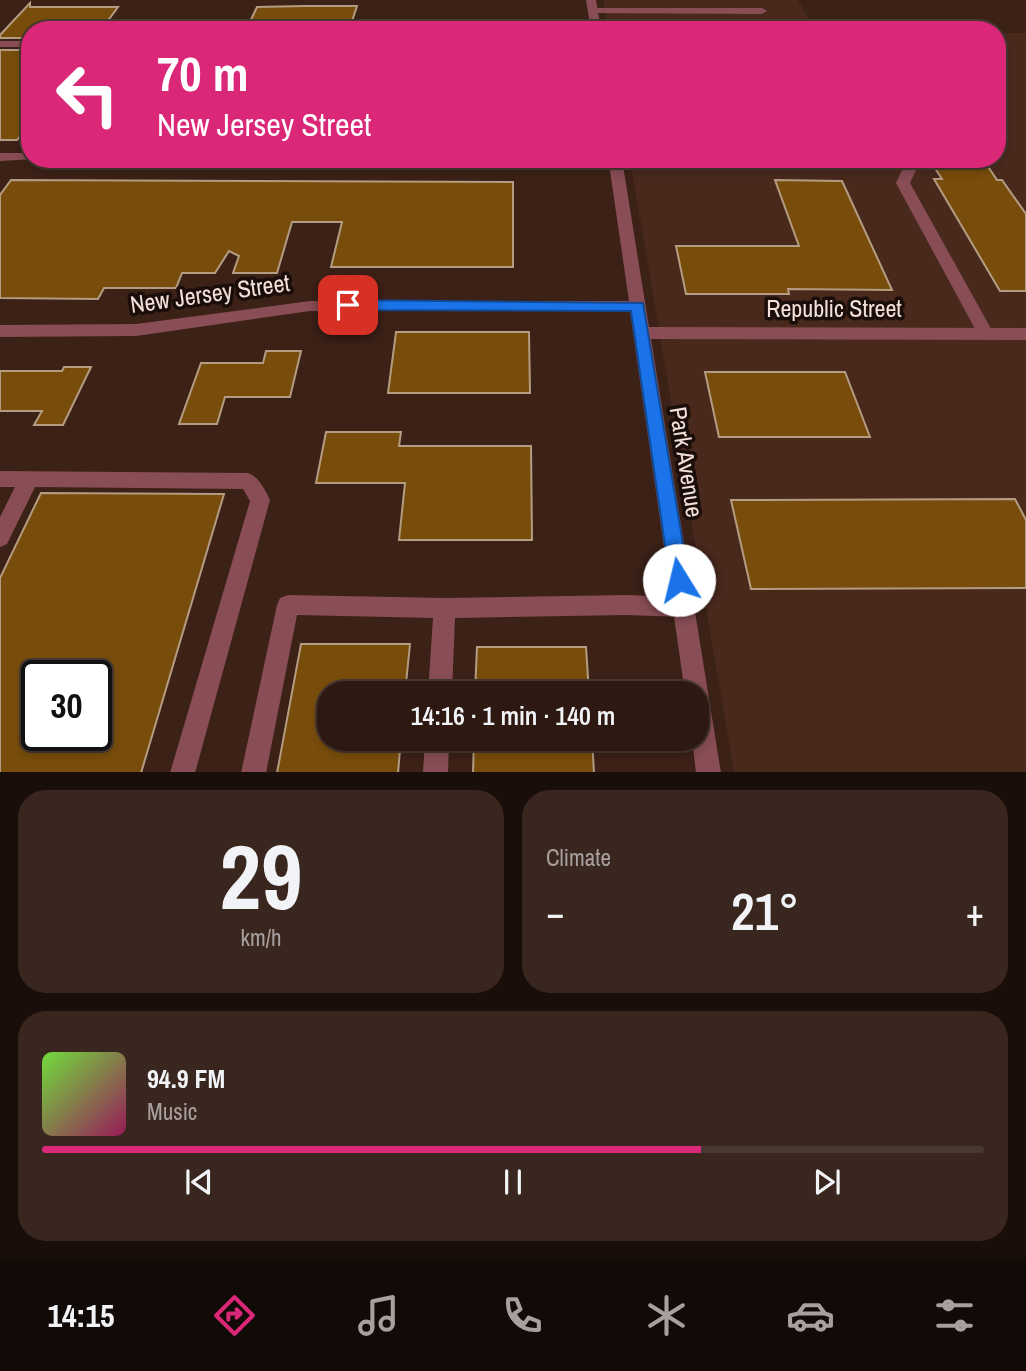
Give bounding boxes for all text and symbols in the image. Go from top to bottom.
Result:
text: 70 m [157,40,249,106]
icon: left [42,49,133,140]
text: New Jersey Street [157,103,371,146]
street label: New Jersey Street [128,266,292,320]
pin [318,275,378,335]
icon: arrive [329,286,367,324]
street label: Republic Street [766,292,902,324]
street label: Park Avenue [662,404,711,519]
position arrow [642,543,716,617]
speed limit sign: 30 [21,660,112,751]
text: 14:16 · 1 min · 140 m [411,698,615,733]
text: 29 [220,815,303,937]
text: Climate [546,842,611,873]
text: 21° [731,876,799,946]
text: − [546,887,564,938]
text: + [966,887,984,938]
text: km/h [241,922,281,953]
text: 94.9 FM [147,1061,225,1096]
text: Music [147,1096,197,1127]
icon: previous [180,1163,218,1201]
icon: pause [494,1163,532,1201]
icon: next [808,1163,846,1201]
icon: directions [210,1291,259,1340]
icon: music [354,1291,403,1340]
icon: phone [498,1291,547,1340]
icon: climate [642,1291,691,1340]
icon: car [786,1291,835,1340]
icon: filters [930,1291,979,1340]
text: 14:15 [47,1294,115,1337]

